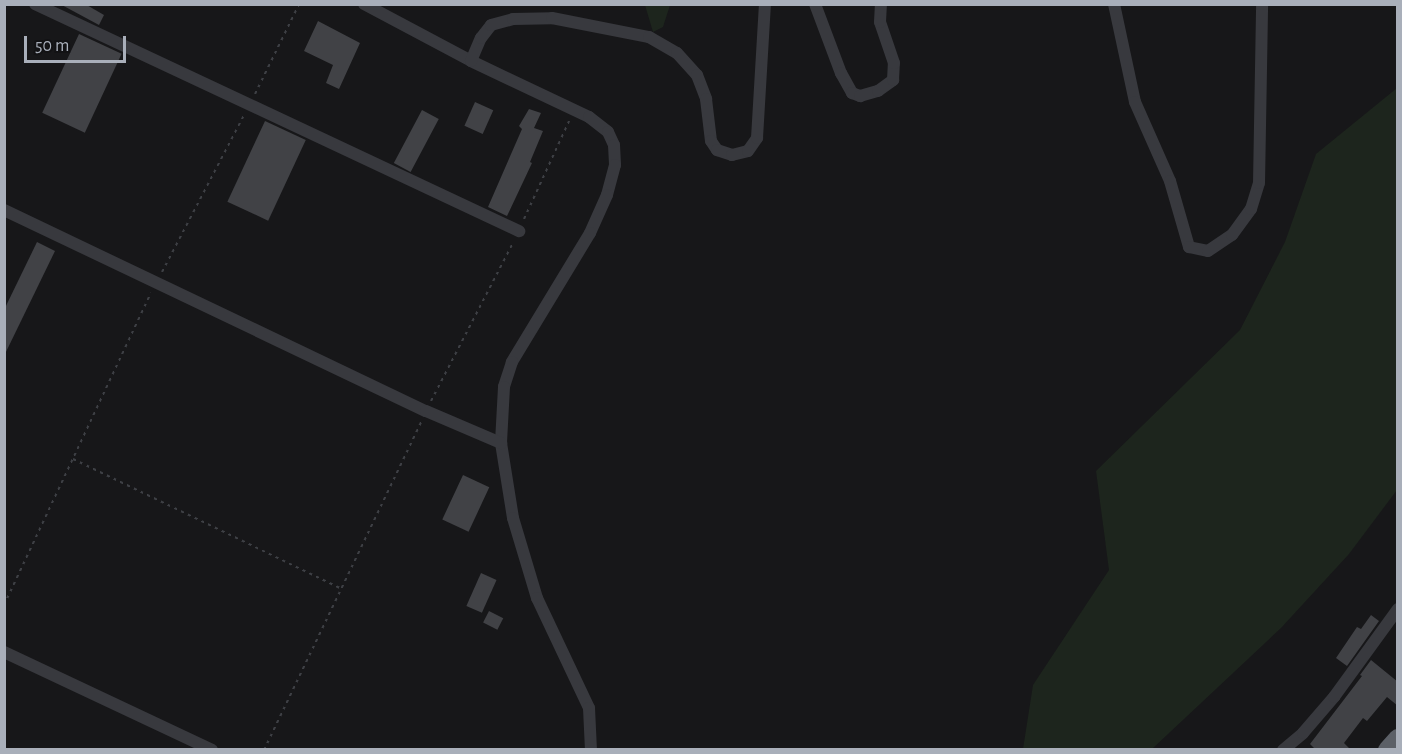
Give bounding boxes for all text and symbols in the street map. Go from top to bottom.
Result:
scale bar [27,24,129,62]
text: 50 m [35,37,69,55]

